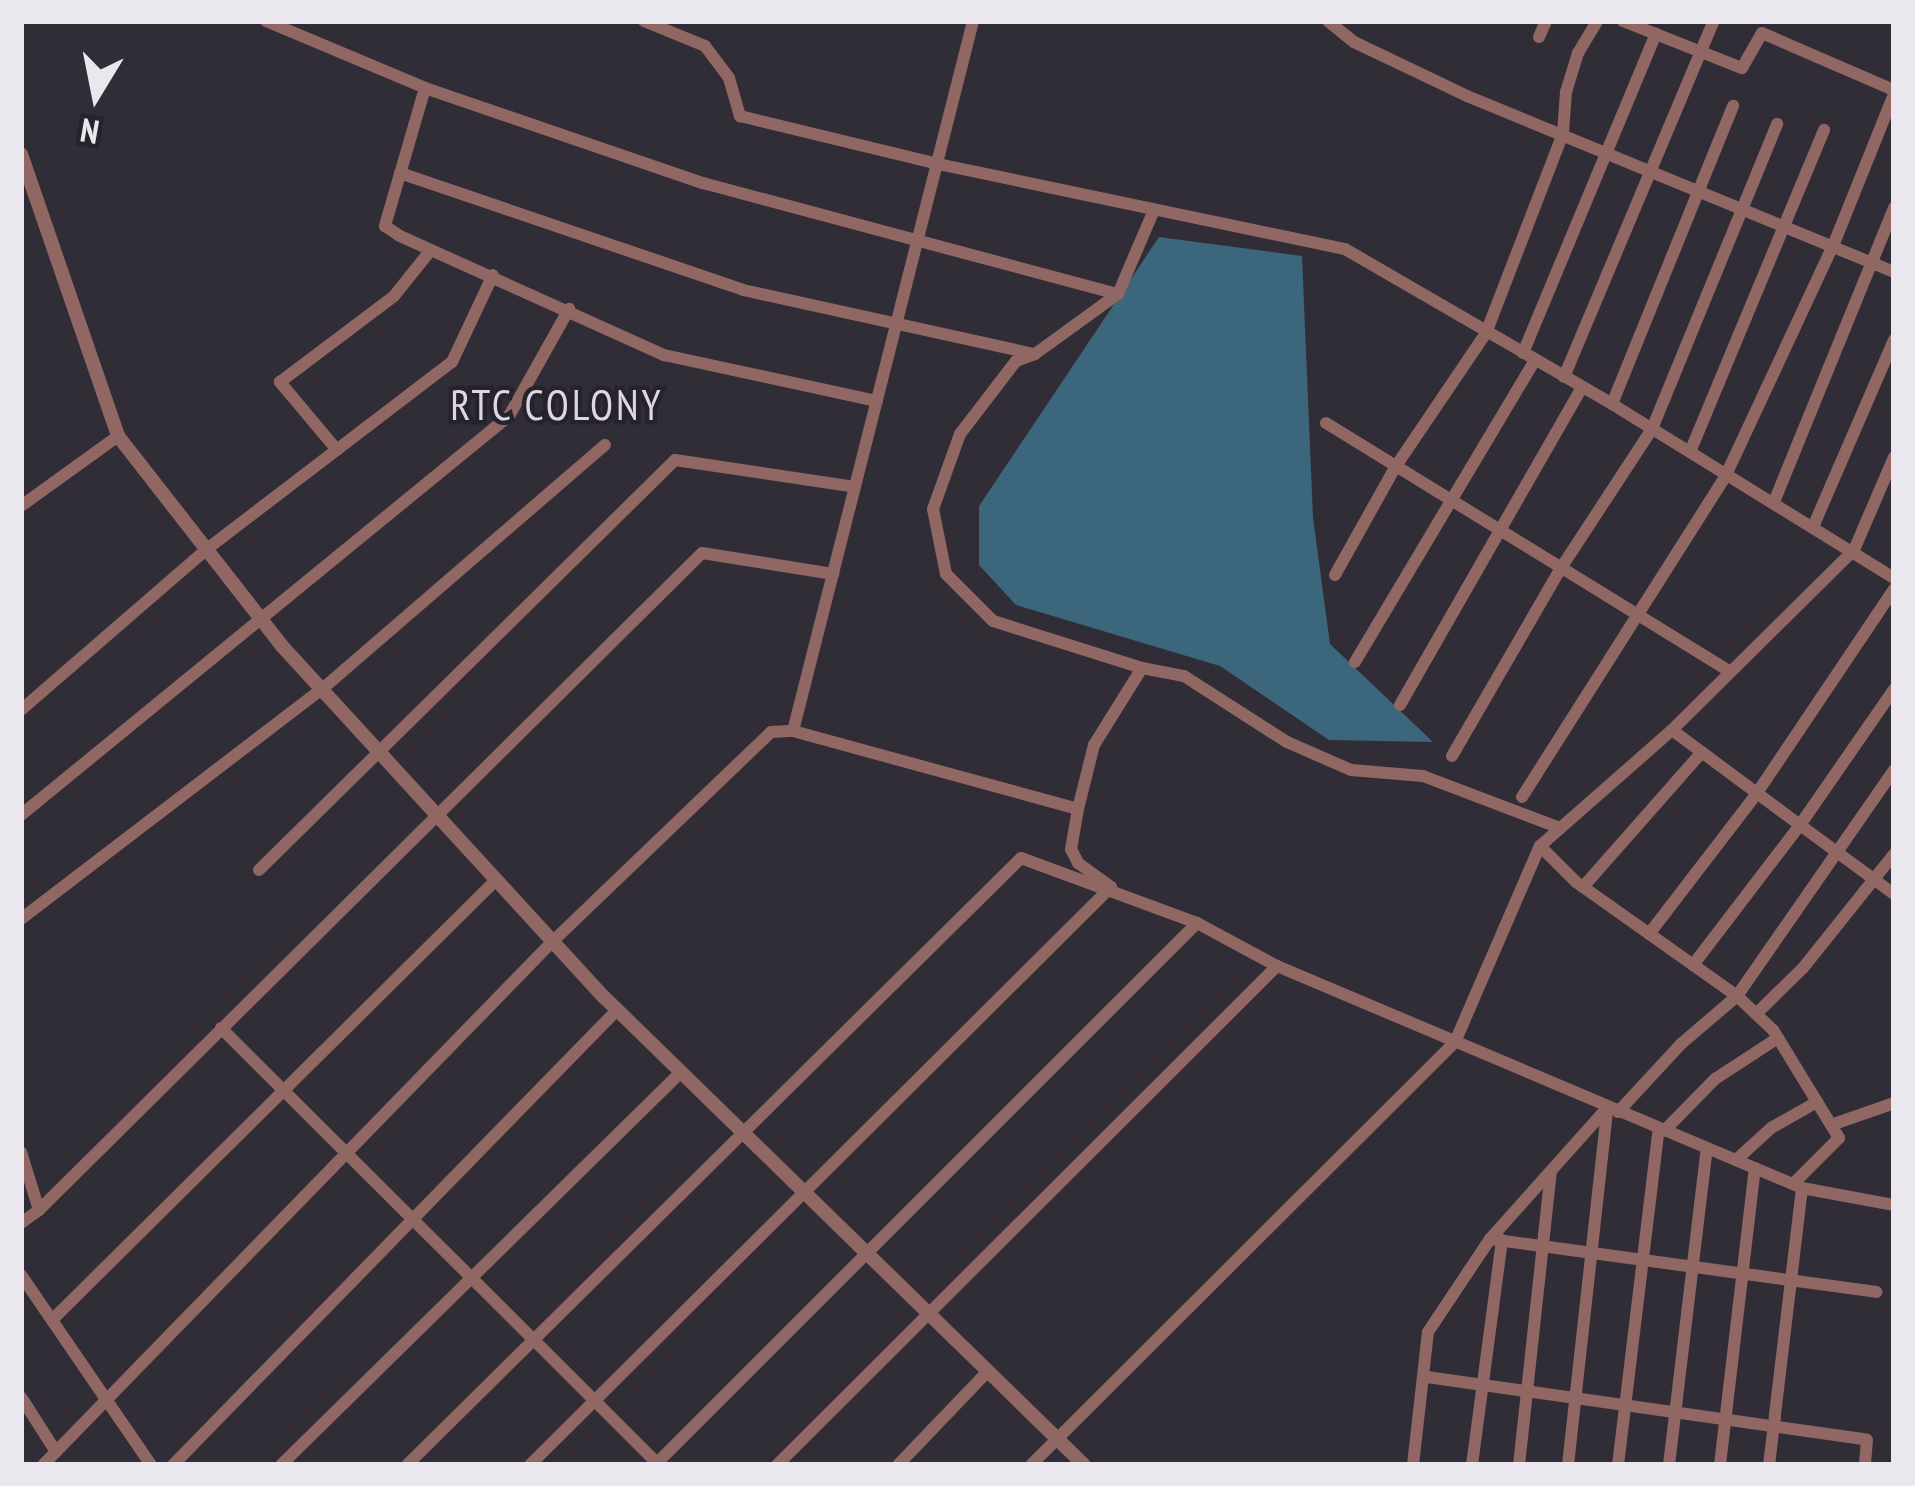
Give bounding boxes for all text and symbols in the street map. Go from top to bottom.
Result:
north arrow [36,36,156,156]
text: N [77,109,102,155]
district label: RTC COLONY [450,380,664,430]

